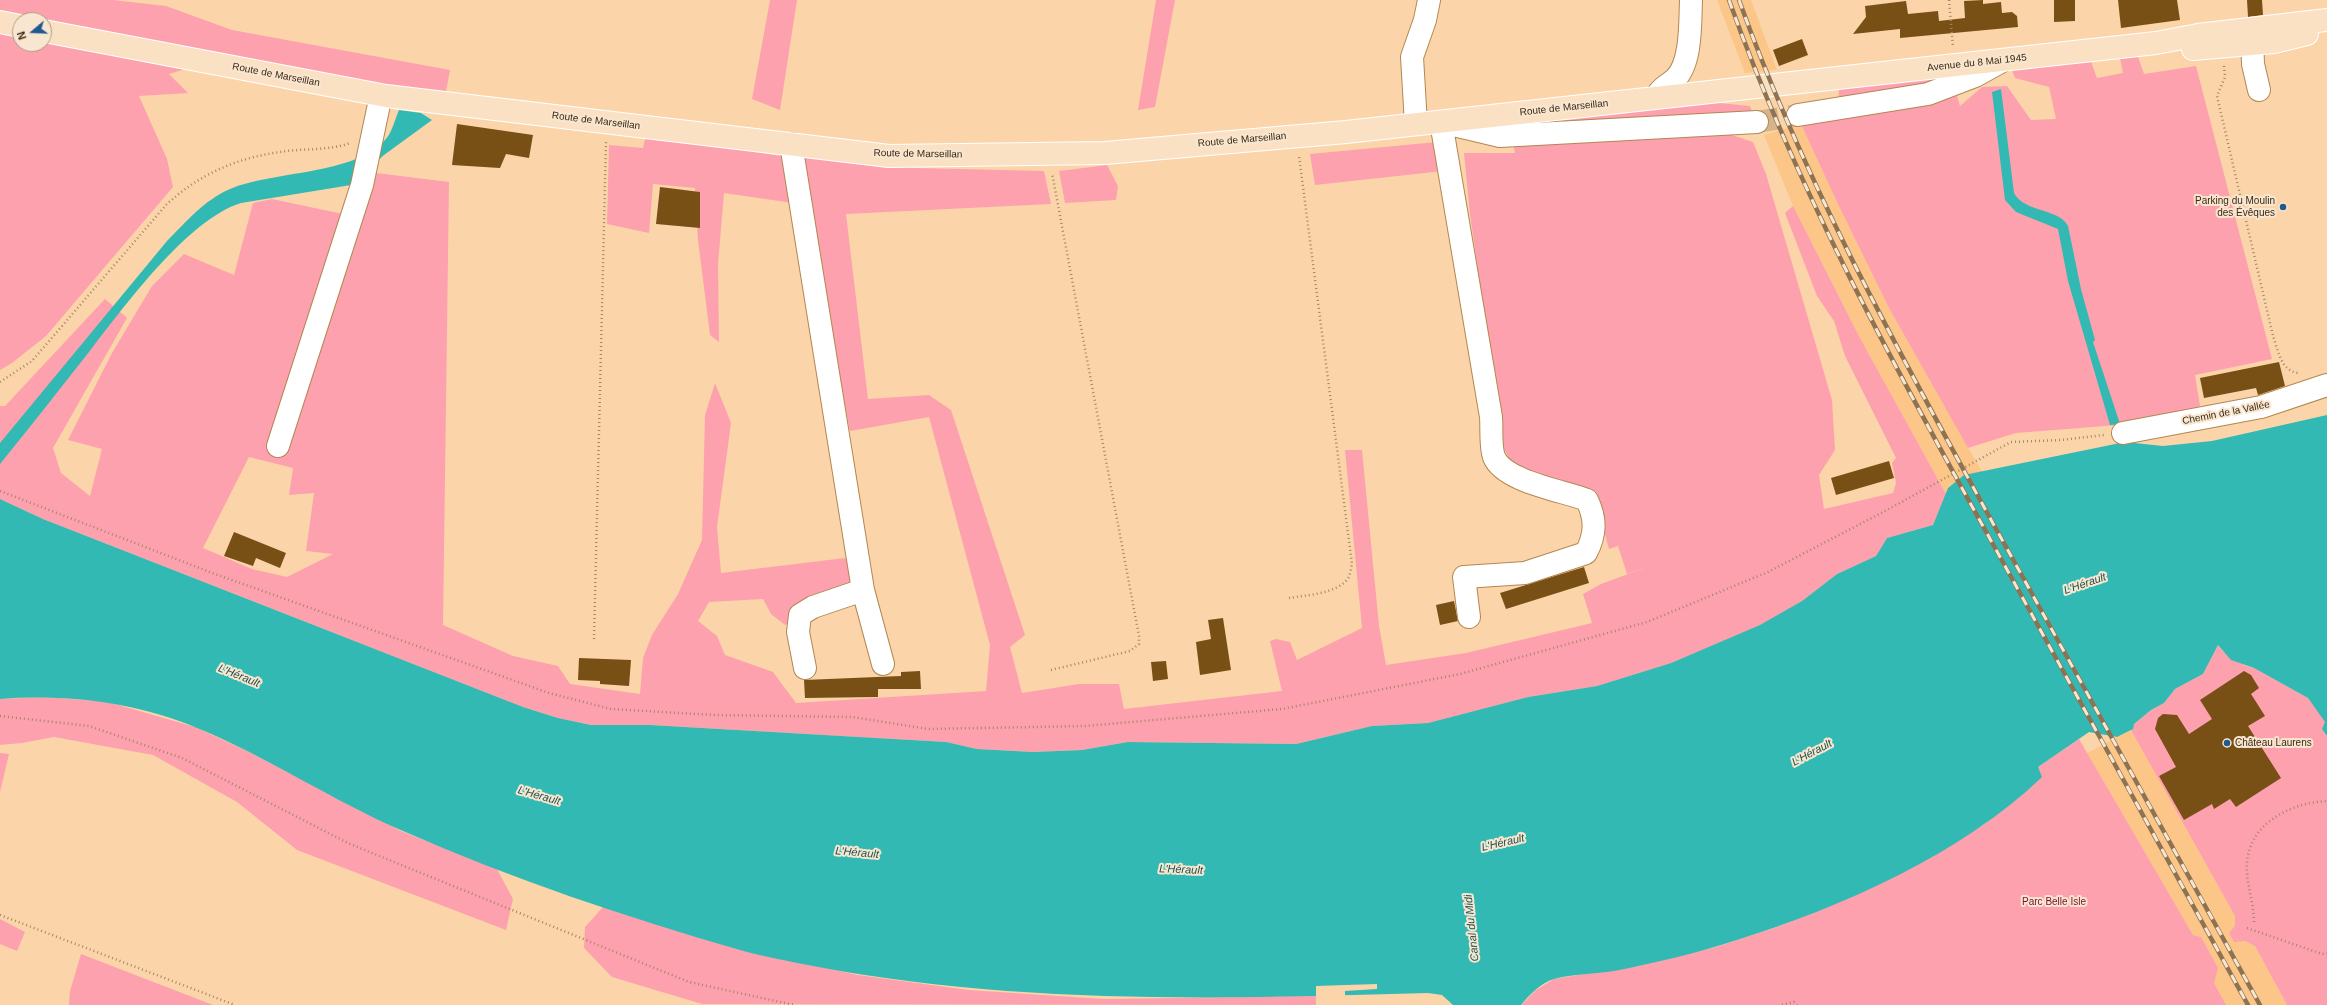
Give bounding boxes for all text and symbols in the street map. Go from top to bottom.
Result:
north arrow [12,12,52,52]
text: N [15,30,29,41]
street label: Avenue du 8 Mai 1945 [1927,52,2027,74]
street label: Route de Marseillan [231,61,321,89]
street label: Route de Marseillan [1519,97,1609,119]
street label: Route de Marseillan [551,110,641,132]
street label: Route de Marseillan [1197,130,1287,150]
street label: Route de Marseillan [873,147,963,161]
place label: Parking du Moulin des Évêques [2195,195,2275,218]
marker: Parking du Moulin des Évêques [2278,202,2288,212]
street label: Chemin de la Vallée [2181,399,2271,427]
water label: L'Hérault [2062,571,2108,597]
water label: L'Hérault [216,662,262,690]
water label: L'Hérault [1790,737,1834,769]
place label: Château Laurens [2235,737,2312,749]
marker: Château Laurens [2222,738,2232,748]
water label: L'Hérault [516,784,562,808]
water label: L'Hérault [1480,832,1526,854]
water label: L'Hérault [835,845,879,861]
water label: L'Hérault [1159,863,1203,877]
water label: Canal du Midi [1462,894,1482,962]
park label: Parc Belle Isle [2022,896,2086,908]

